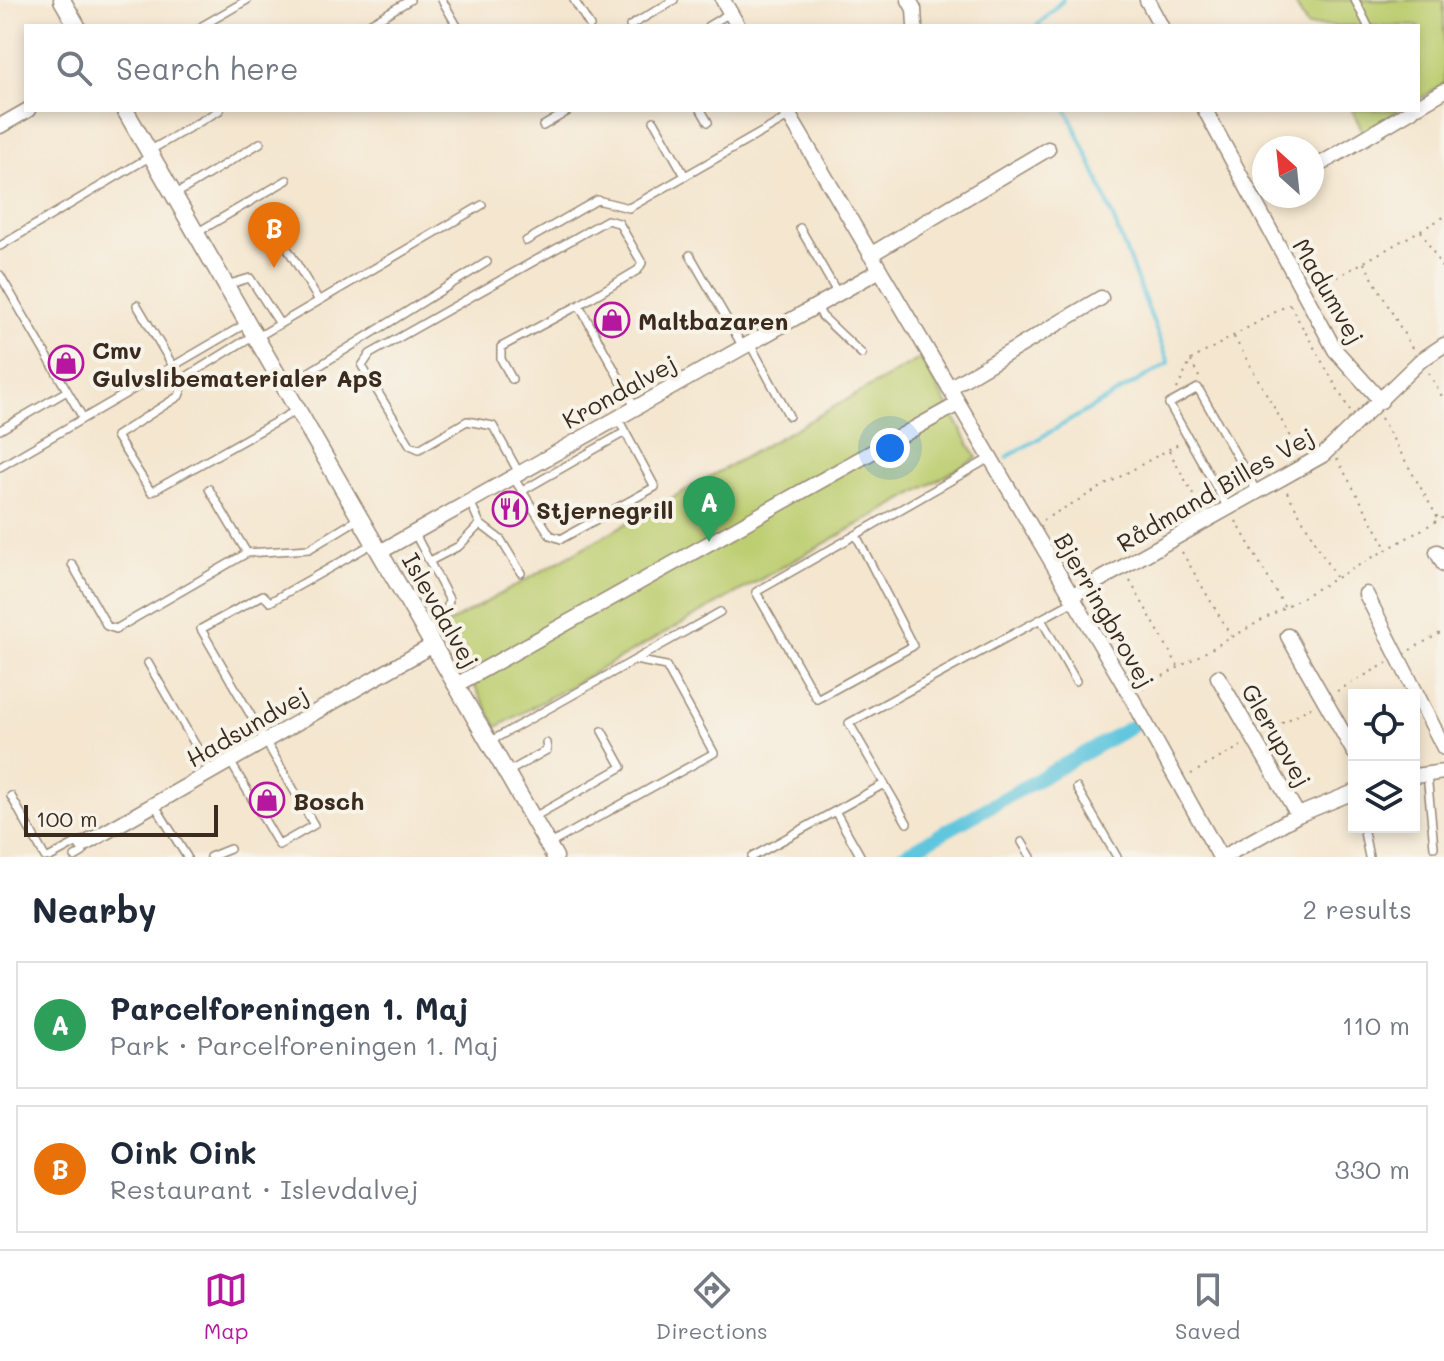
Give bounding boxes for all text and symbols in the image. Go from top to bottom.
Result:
search box [24,24,1420,112]
icon: search [52,46,96,90]
text: Search here [116,48,299,88]
north arrow [1252,136,1324,208]
pin: B [248,202,300,268]
street label: Madumvej [1286,233,1372,349]
shop icon: Maltbazaren [593,301,631,339]
place label: Maltbazaren [638,305,788,336]
place label: Cmv Gulvslibematerialer ApS [92,334,383,393]
shop icon: Cmv Gulvslibematerialer ApS [47,344,85,382]
street label: Krondalvej [556,347,682,435]
street label: Rådmand Billes Vej [1111,420,1319,558]
your location [870,428,910,468]
pin: A [683,476,735,542]
restaurant icon: Stjernegrill [491,490,529,528]
place label: Stjernegrill [536,494,673,525]
street label: Bjerringbrovej [1048,527,1162,693]
street label: Islevdalvej [396,547,486,673]
street label: Glerupvej [1235,678,1319,792]
street label: Hadsundvej [180,679,314,773]
map controls [1348,689,1420,833]
button: locate [1348,689,1420,761]
button: layers [1348,761,1420,833]
shop icon: Bosch [248,781,286,819]
place label: Bosch [293,785,364,816]
scale bar [24,801,218,837]
text: 100 m [36,804,98,833]
text: Nearby [32,887,157,932]
text: 2 results [1303,892,1412,926]
text: Parcelforeningen 1. Maj [110,988,469,1028]
text: A [51,1008,69,1042]
text: 110 m [1342,1008,1410,1042]
text: Park · Parcelforeningen 1. Maj [110,1028,499,1062]
text: Oink Oink [110,1132,257,1172]
text: B [51,1152,69,1186]
text: 330 m [1334,1152,1410,1186]
text: Restaurant · Islevdalvej [110,1172,419,1206]
tab: Map [204,1268,249,1345]
tab: Directions [656,1268,768,1345]
tab: Saved [1175,1268,1240,1345]

